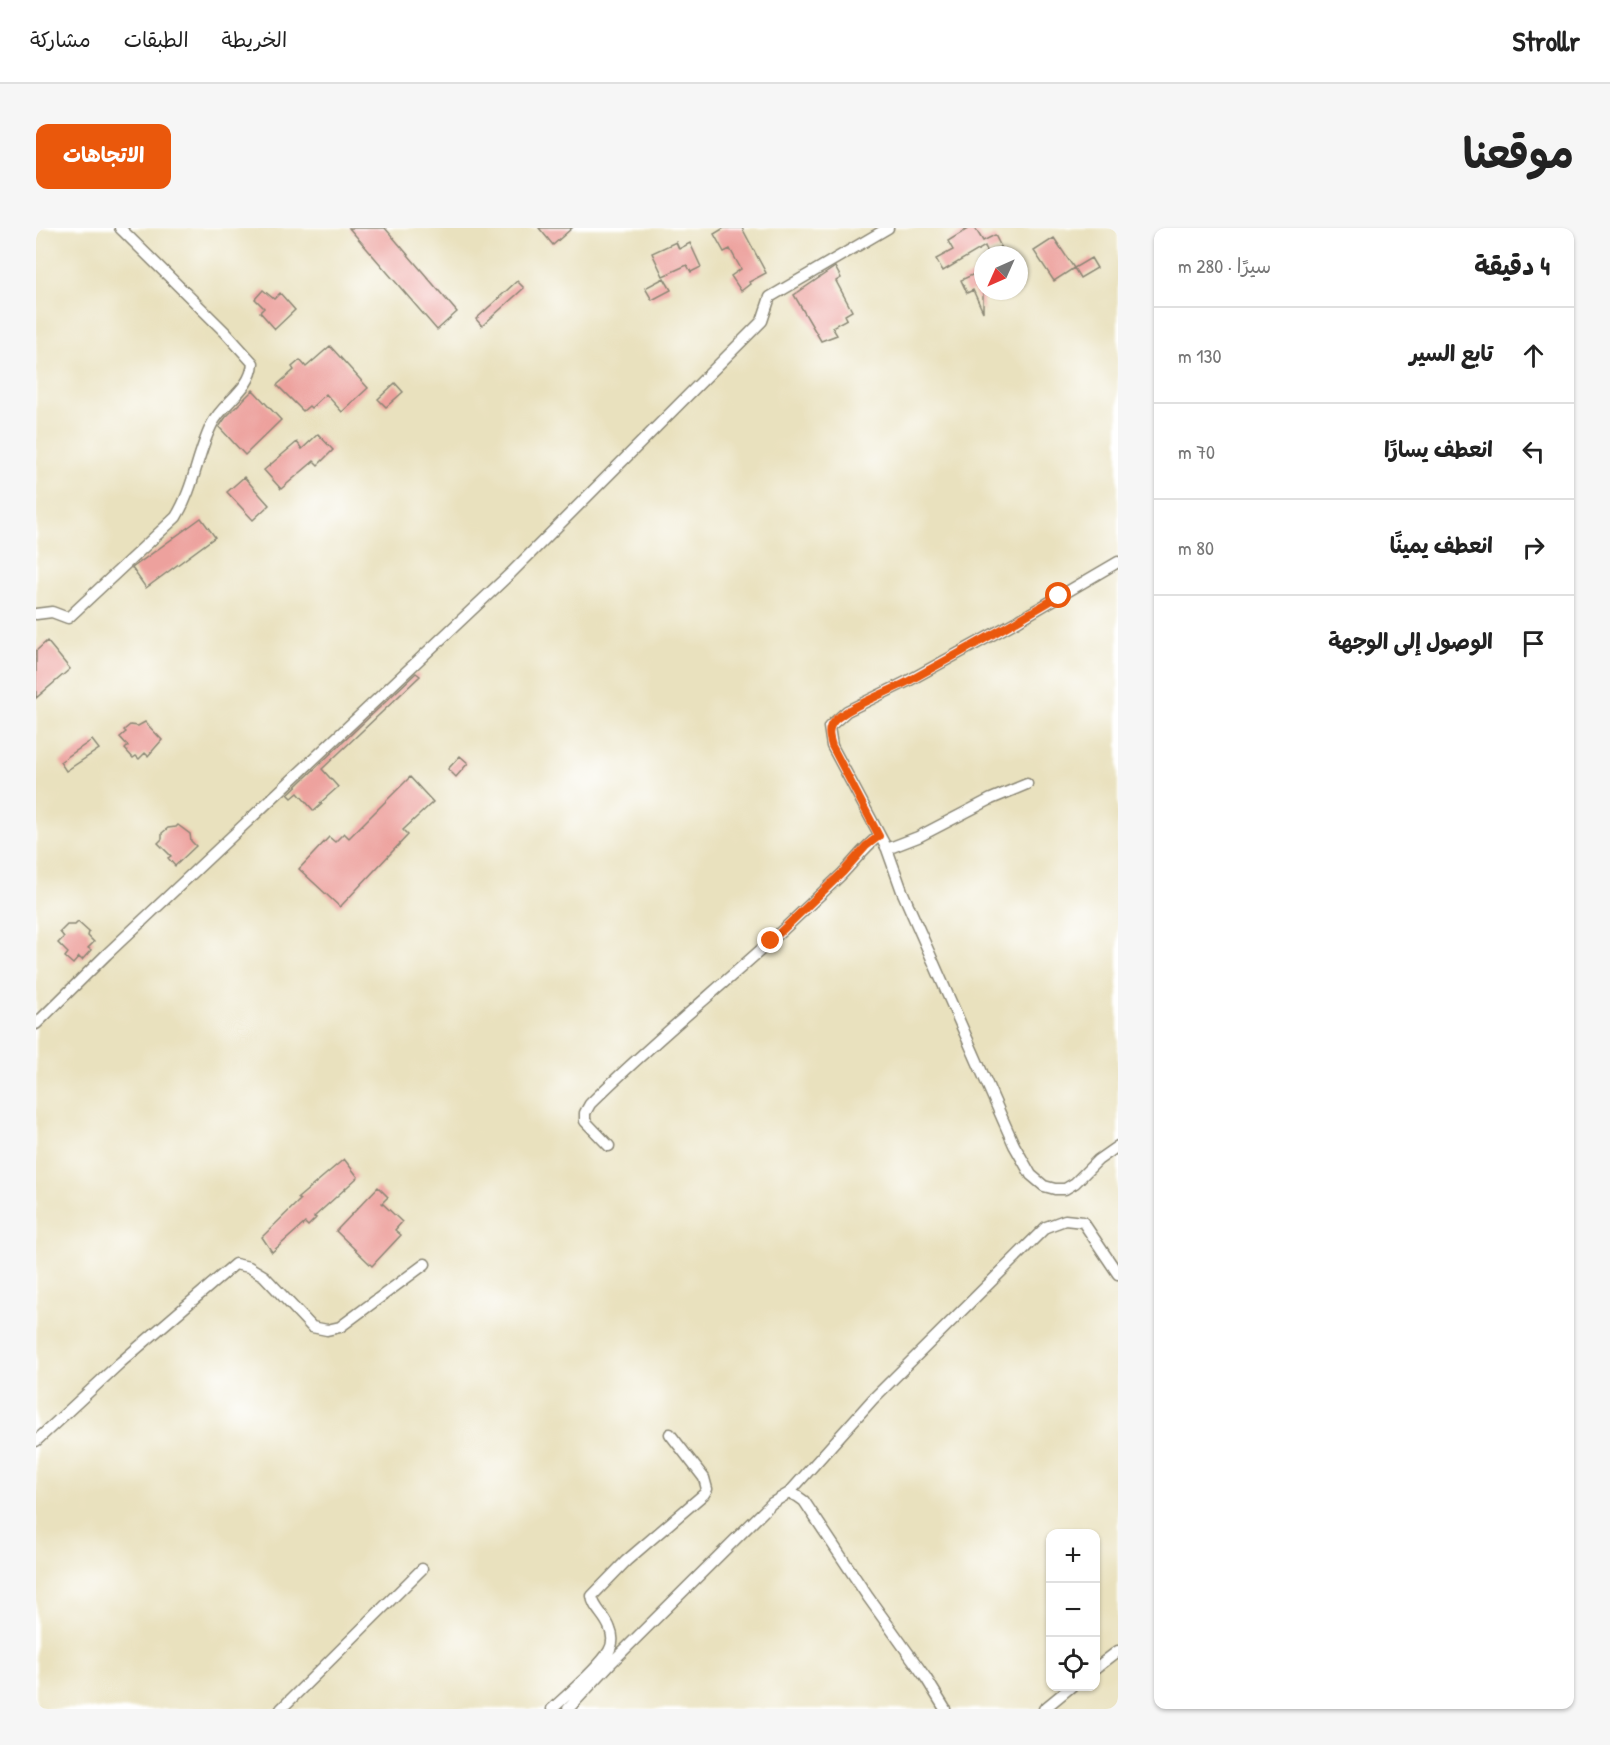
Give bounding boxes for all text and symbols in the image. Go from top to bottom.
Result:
text: Strollr [1513,22,1580,60]
text: مشاركة [30,25,91,54]
text: الطبقات [124,25,189,54]
text: الخريطة [222,25,287,54]
button: الاتجاهات [36,124,171,189]
text: موقعنا [1463,124,1574,181]
north arrow [974,246,1028,300]
text: 4 دقيقة [1474,248,1550,283]
text: سيرًا · 280 m [1178,252,1271,279]
text: تابع السير [1410,338,1493,368]
icon: ahead [1517,339,1550,372]
text: 130 m [1178,342,1221,369]
text: انعطف يسارًا [1384,434,1493,464]
icon: left [1517,435,1550,468]
text: 70 m [1178,438,1215,465]
text: انعطف يمينًا [1390,530,1493,560]
icon: right [1517,531,1550,564]
text: 80 m [1178,534,1214,561]
route start [1045,582,1071,608]
text: الوصول إلى الوجهة [1328,626,1493,656]
icon: arrive [1517,627,1550,660]
route end [757,927,783,953]
map controls [1046,1529,1100,1691]
button: + [1046,1529,1100,1583]
button: − [1046,1583,1100,1637]
button: locate [1046,1637,1100,1691]

